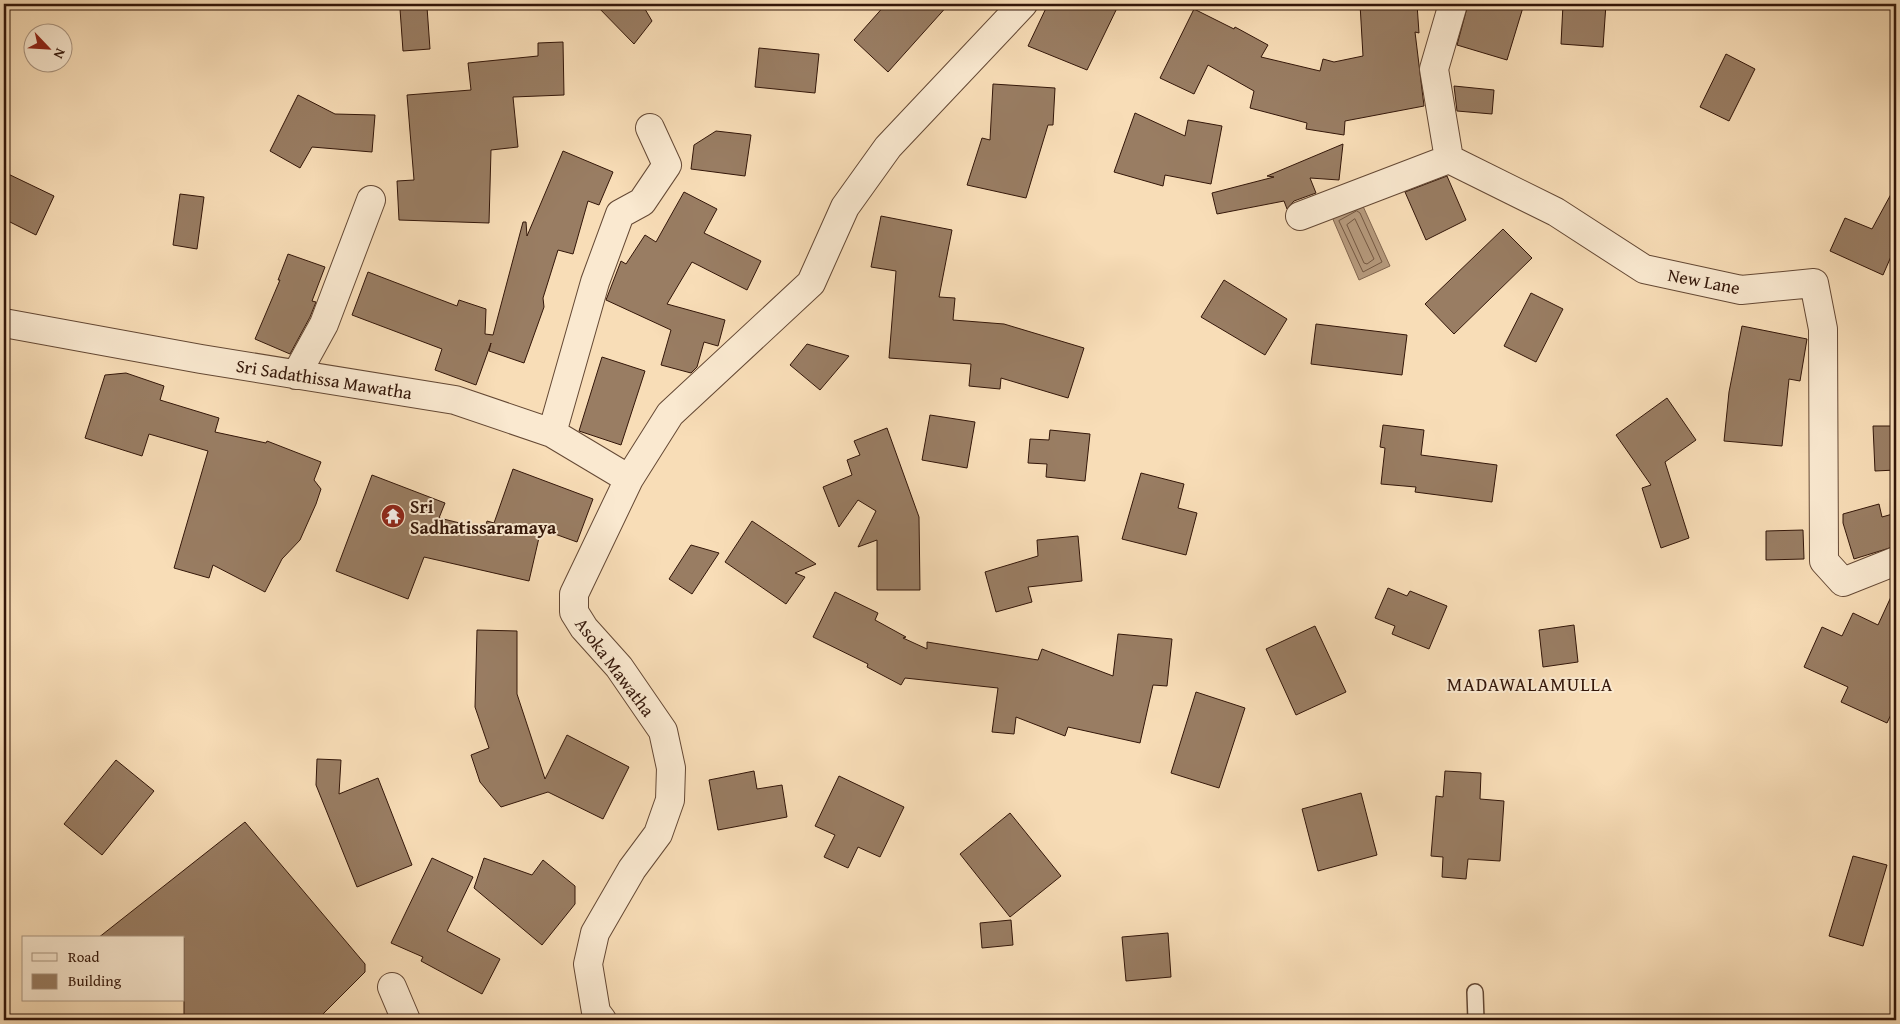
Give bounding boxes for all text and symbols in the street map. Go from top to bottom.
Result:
north arrow [22,22,72,72]
text: N [48,45,71,63]
street label: New Lane [1666,261,1742,301]
street label: Sri Sadathissa Mawatha [234,352,414,406]
place label: Sri Sadhatissaramaya [410,493,557,541]
temple icon: Sri Sadhatissaramaya [380,503,406,529]
street label: Asoka Mawatha [569,612,662,723]
district label: MADAWALAMULLA [1447,670,1613,698]
legend [22,936,185,1002]
text: Road [68,946,99,967]
text: Building [68,970,122,991]

